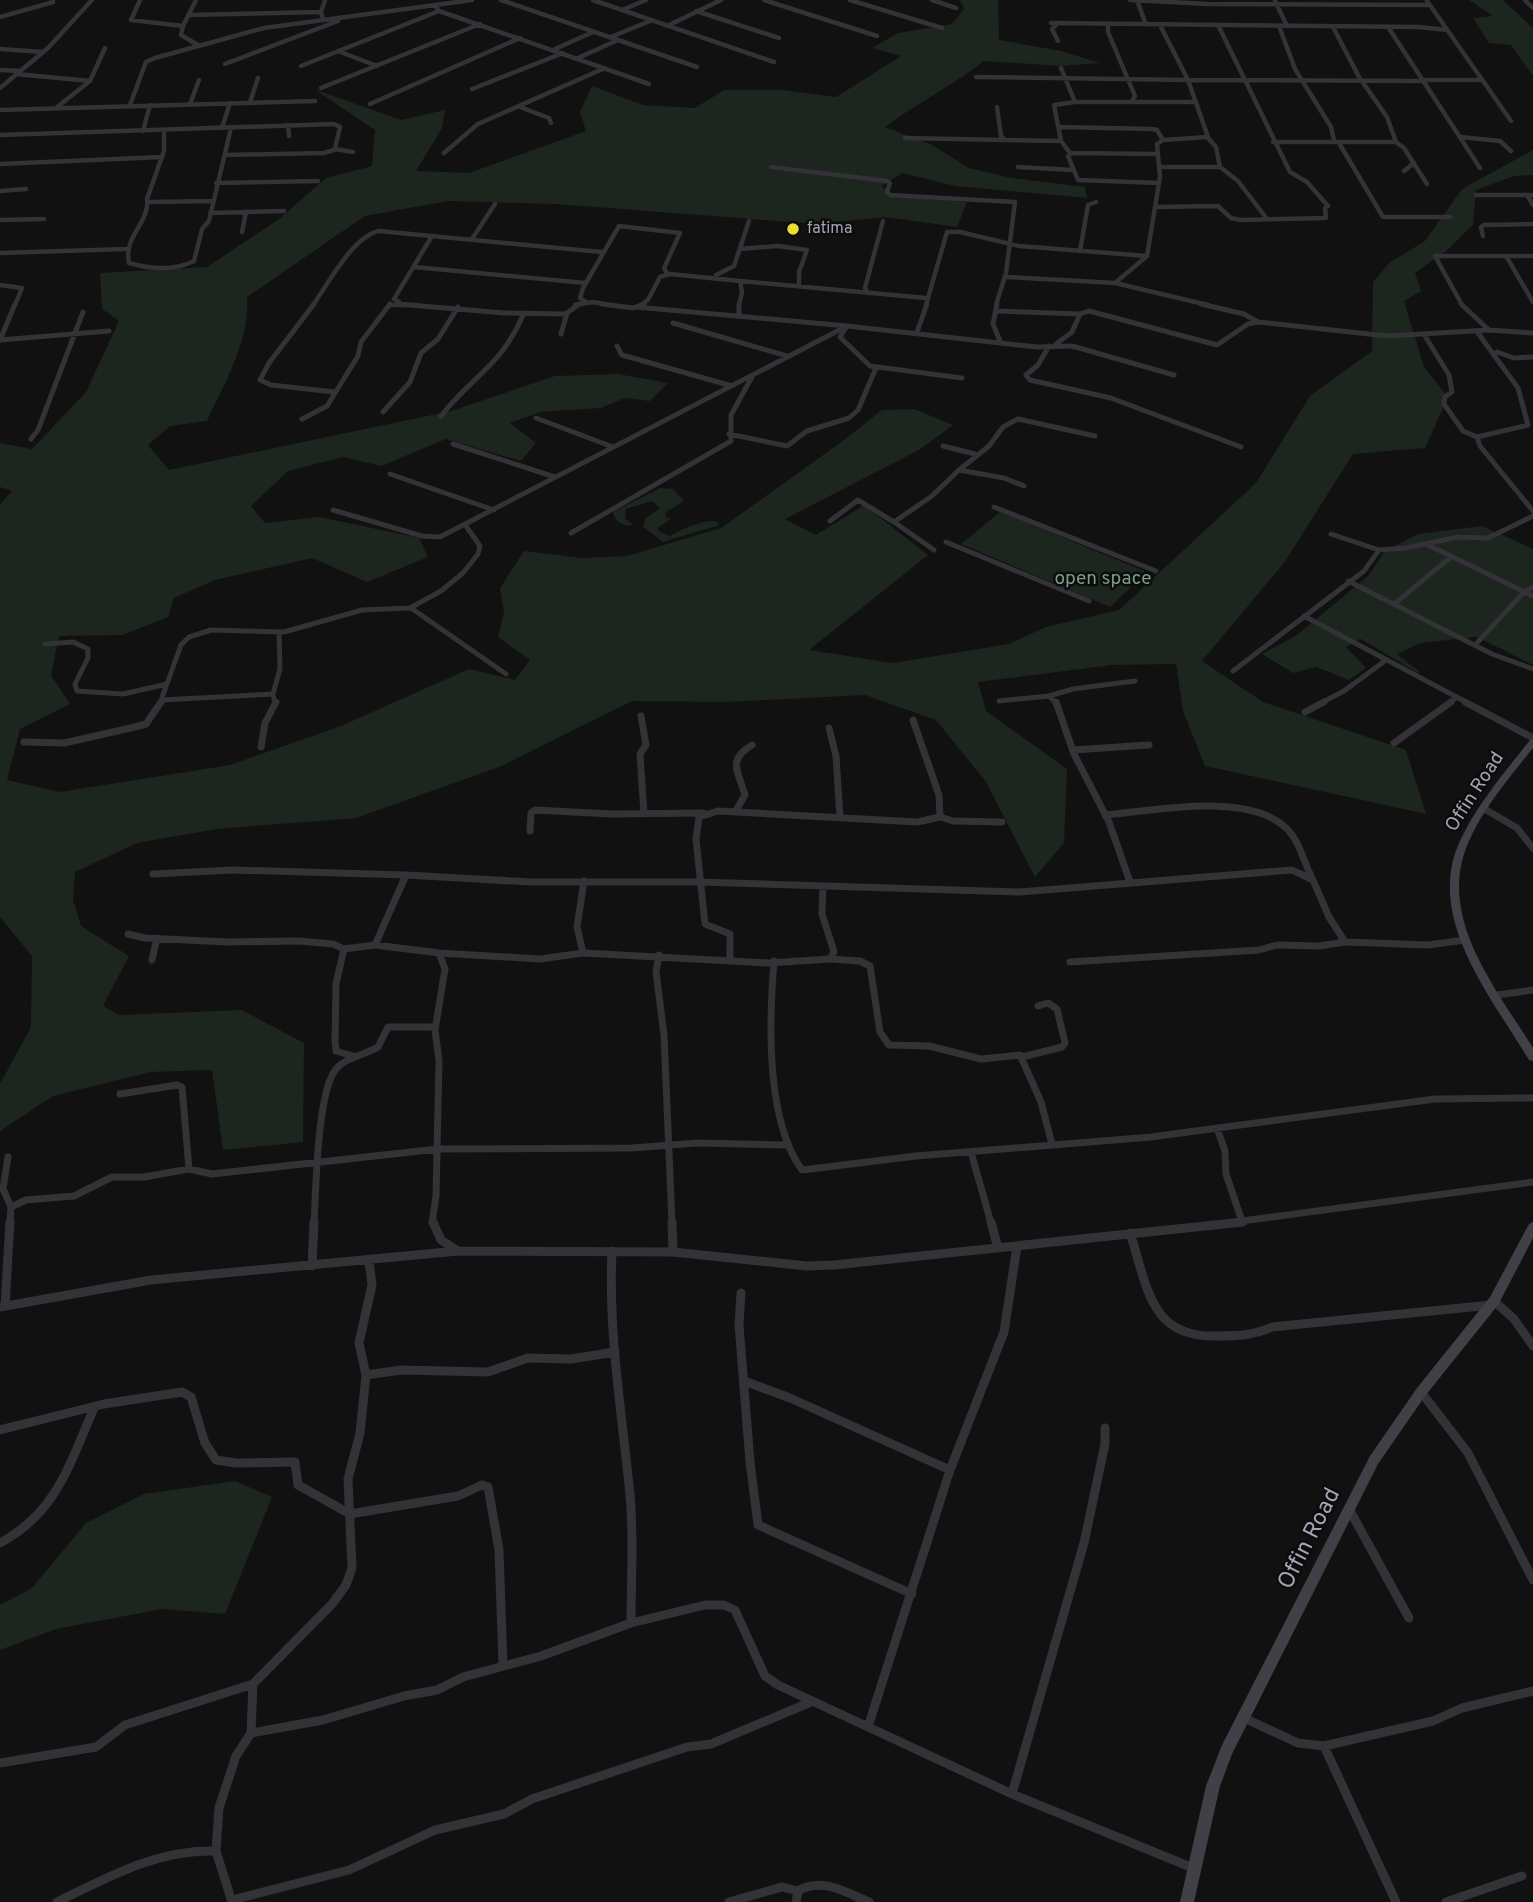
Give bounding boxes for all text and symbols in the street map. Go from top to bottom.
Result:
place label: fatima [807,219,852,239]
marker: fatima [785,221,801,237]
park label: open space [1054,567,1152,591]
street label: Offin Road [1440,747,1510,837]
street label: Offin Road [1272,1484,1348,1594]

